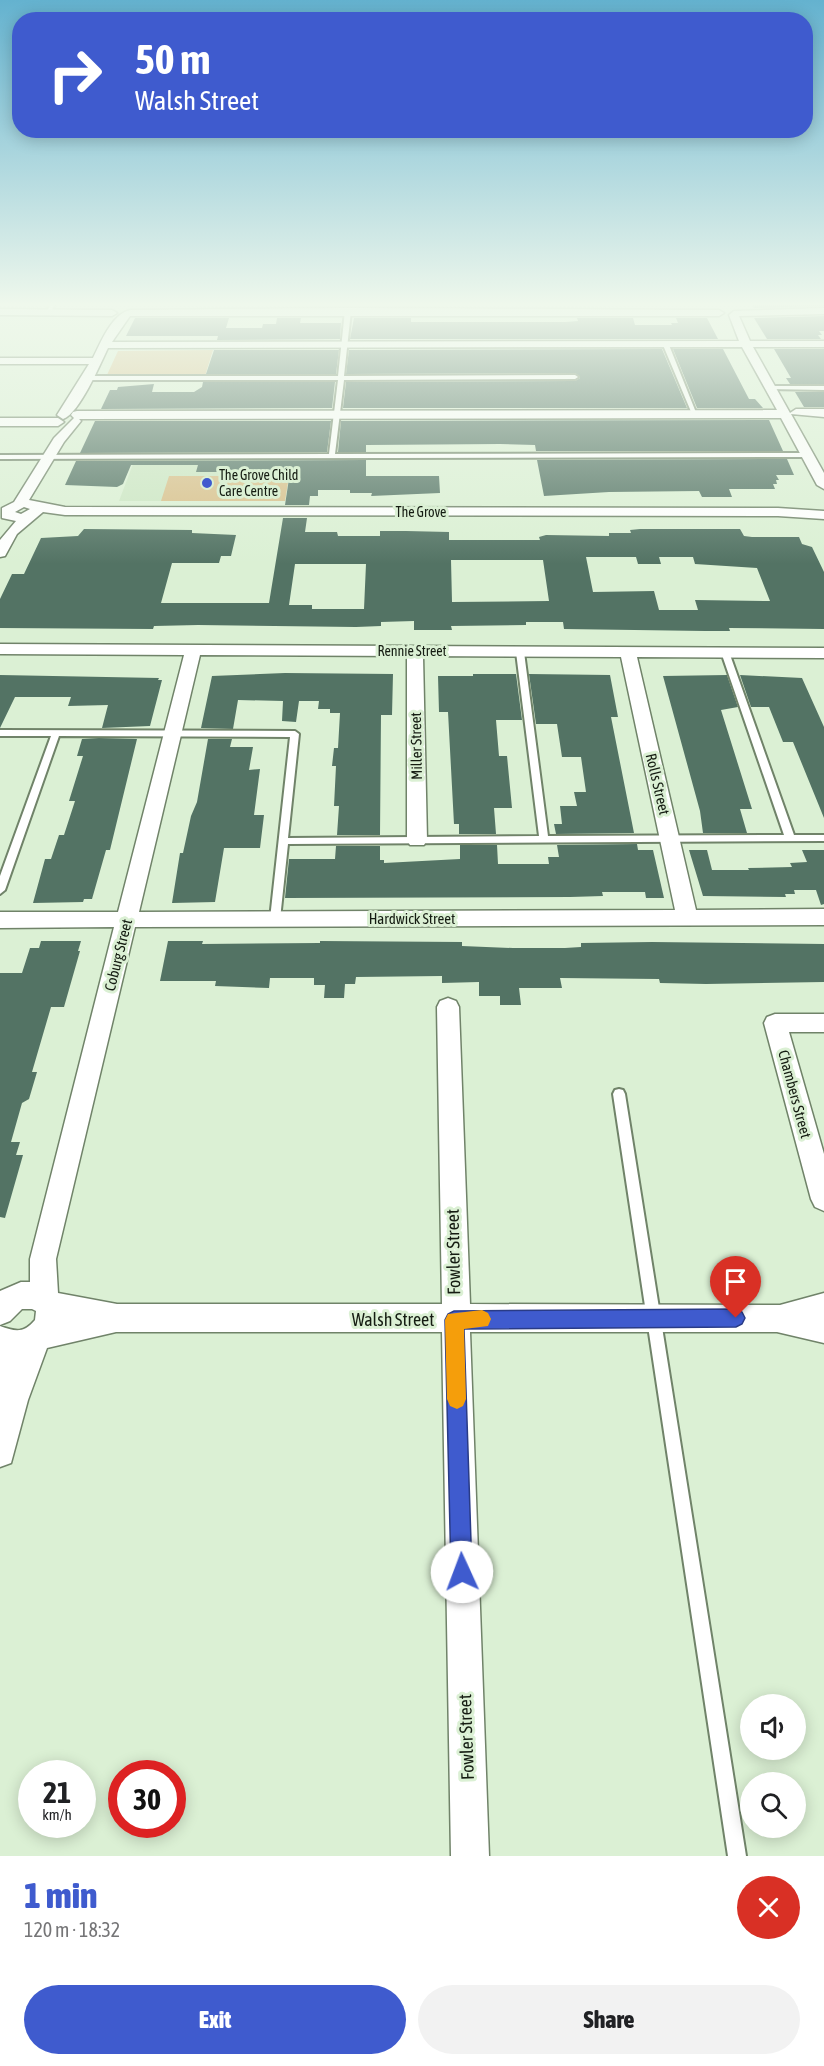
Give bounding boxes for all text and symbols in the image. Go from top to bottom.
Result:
text: 50 m [135,35,210,83]
icon: right [36,36,114,114]
text: Walsh Street [135,85,259,116]
place label: The Grove Child Care Centre [219,467,298,499]
marker: The Grove Child Care Centre [200,476,214,490]
street label: The Grove [396,504,446,520]
street label: Rennie Street [377,643,447,659]
street label: Miller Street [407,712,425,780]
street label: Rolls Street [643,752,673,816]
street label: Hardwick Street [369,910,455,927]
street label: Coburg Street [101,917,135,993]
street label: Chambers Street [775,1048,815,1140]
street label: Fowler Street [442,1209,464,1295]
pin [710,1256,761,1318]
icon: arrive [719,1265,752,1298]
street label: Walsh Street [352,1309,434,1330]
position arrow [430,1540,494,1604]
street label: Fowler Street [454,1694,478,1780]
map controls [740,1694,806,1838]
button: sound [740,1694,806,1760]
speed limit sign: 30 [108,1760,186,1838]
button: search [740,1772,806,1838]
text: 21 [43,1775,71,1809]
text: km/h [42,1806,72,1823]
text: 1 min [24,1874,98,1916]
button: close [737,1876,800,1939]
text: 120 m · 18:32 [24,1918,120,1941]
button: Exit [24,1985,406,2054]
button: Share [418,1985,800,2054]

